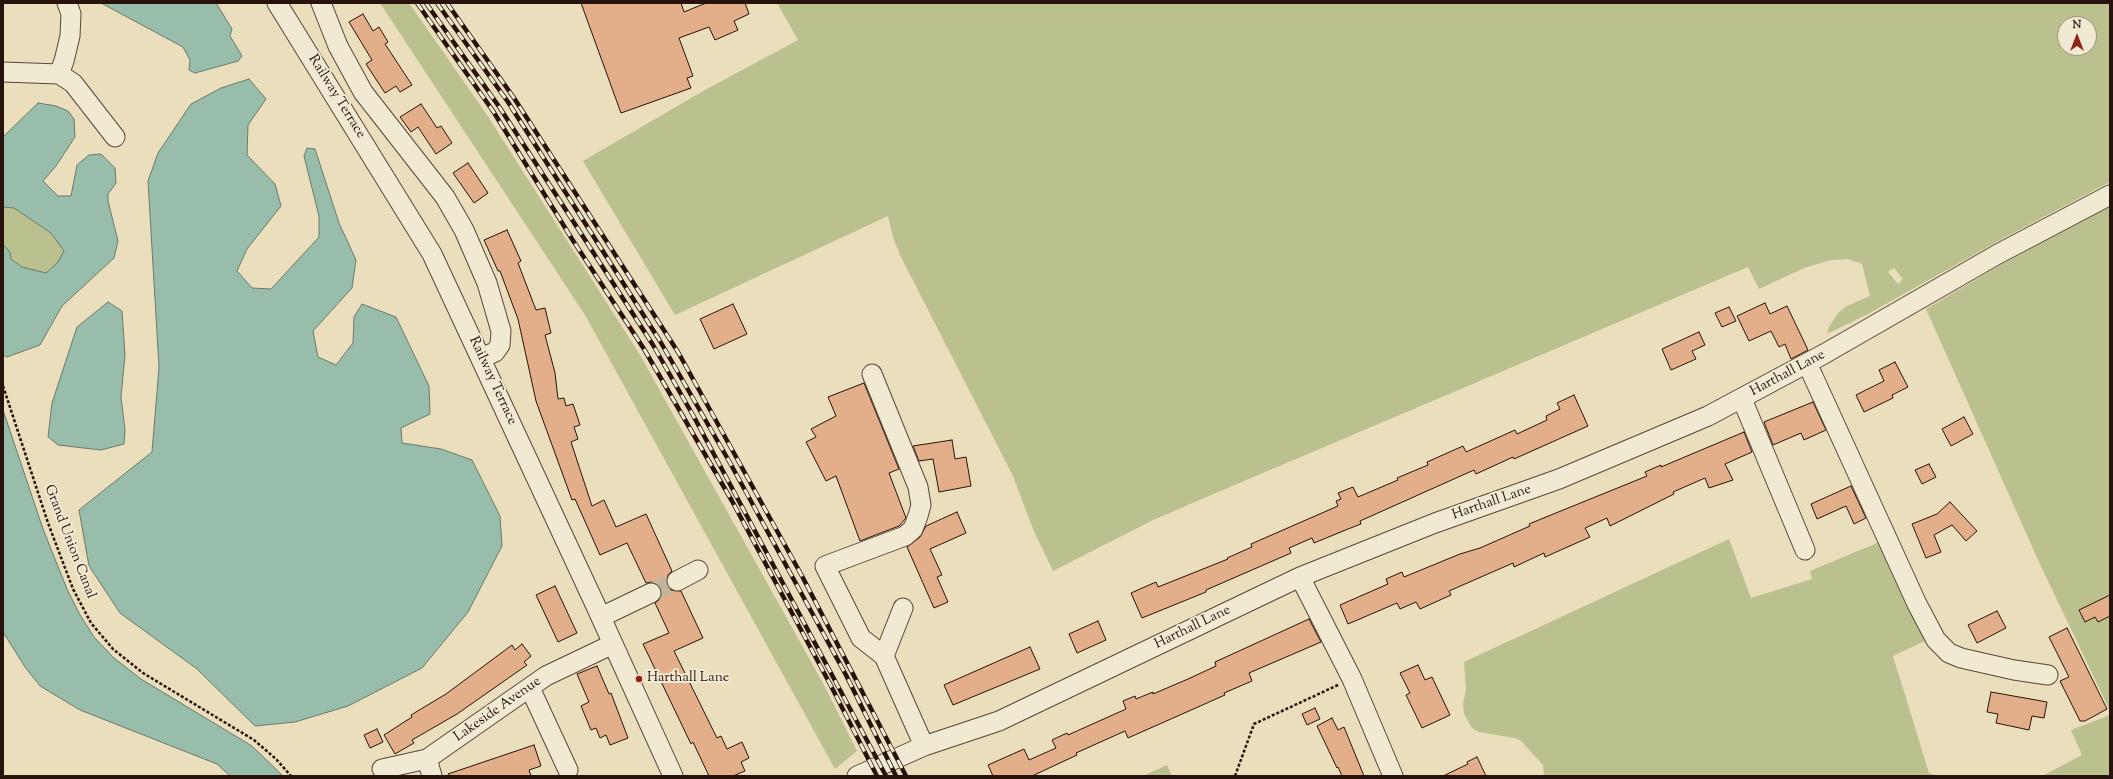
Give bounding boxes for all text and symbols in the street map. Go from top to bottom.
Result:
north arrow [2057,16,2097,56]
text: N [2073,17,2081,33]
street label: Railway Terrace [304,52,368,142]
street label: Railway Terrace [464,334,520,428]
street label: Harthall Lane [1748,347,1828,401]
street label: Harthall Lane [1450,482,1534,524]
street label: Grand Union Canal [40,483,98,601]
street label: Harthall Lane [1152,602,1234,654]
place label: Harthall Lane [647,671,729,687]
street label: Lakeside Avenue [451,674,545,746]
marker: Harthall Lane [634,674,644,684]

